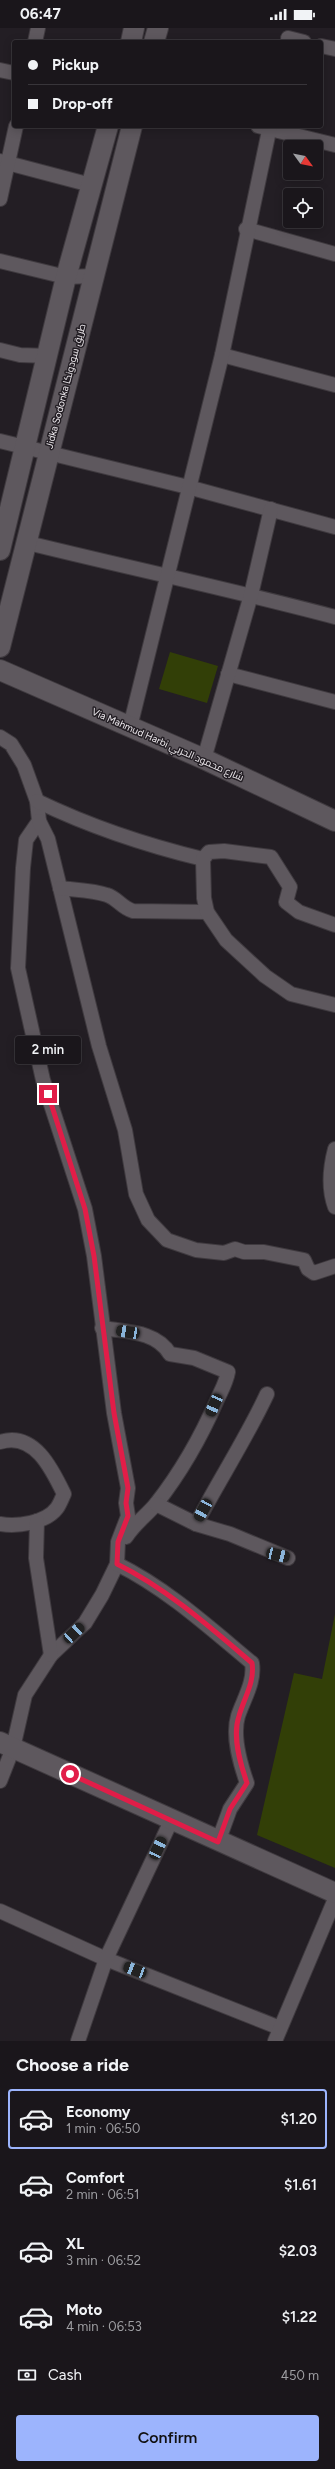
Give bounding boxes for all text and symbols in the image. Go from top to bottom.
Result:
text: 06:47 [20,5,61,23]
text: Pickup [52,56,99,74]
text: Drop-off [52,95,113,113]
north arrow [283,140,323,180]
map controls [283,140,323,228]
button: locate [283,188,323,228]
street label: Jidka Sodonka طريق سودونكا [43,322,88,450]
street label: Via Mahmud Harbi شارع محمود الحربي [89,705,246,785]
callout: 2 min [15,1036,81,1064]
text: 2 min [32,1042,64,1057]
route end [39,1085,57,1103]
car [115,1324,141,1340]
car [204,1392,224,1418]
car [192,1497,214,1523]
car [265,1546,291,1564]
car [61,1620,87,1646]
route start [61,1765,79,1783]
car [147,1835,169,1861]
car [122,1960,148,1980]
text: Choose a ride [16,2054,129,2076]
icon: car [18,2101,54,2137]
text: Economy [66,2103,131,2121]
text: $1.20 [281,2110,317,2128]
text: 1 min · 06:50 [66,2121,140,2136]
icon: car [18,2167,54,2203]
text: Comfort [66,2169,125,2187]
text: $1.61 [284,2176,317,2194]
text: 2 min · 06:51 [66,2187,139,2202]
icon: car [18,2233,54,2269]
text: XL [66,2235,84,2253]
text: $2.03 [279,2242,317,2260]
text: 3 min · 06:52 [66,2253,141,2268]
icon: car [18,2299,54,2335]
text: Moto [66,2301,102,2319]
text: $1.22 [282,2308,317,2326]
text: 4 min · 06:53 [66,2319,142,2334]
icon: cash [16,2364,38,2386]
text: Cash [48,2366,82,2384]
text: 450 m [281,2368,319,2383]
button: Confirm [16,2415,319,2461]

